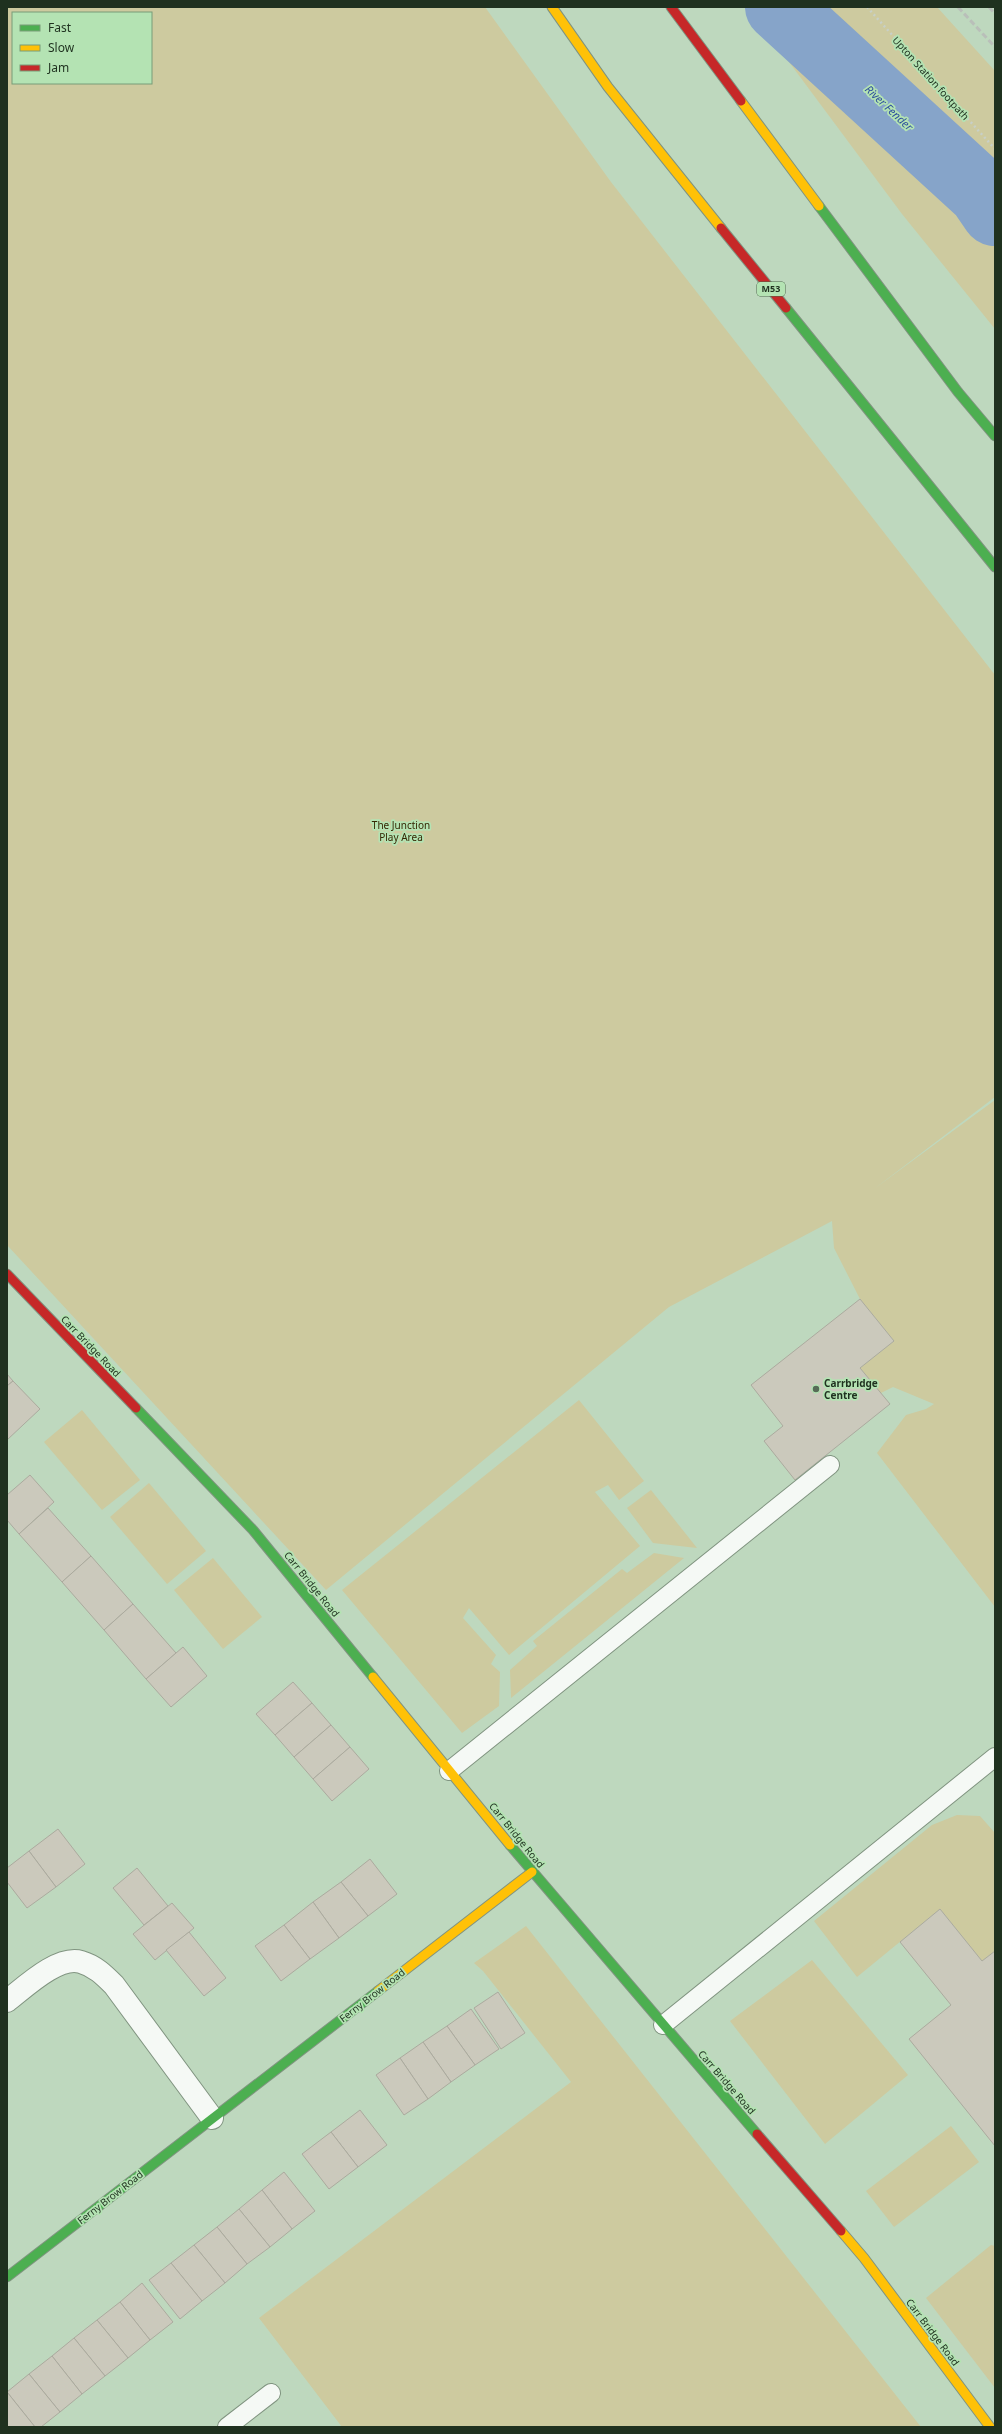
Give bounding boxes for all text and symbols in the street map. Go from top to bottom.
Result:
legend [12,12,152,84]
text: Fast [48,19,72,36]
street label: Upton Station footpath [890,33,972,123]
text: Slow [48,39,75,56]
text: Jam [47,59,69,76]
water label: River Fender [862,82,917,134]
road number: M53 [757,282,785,296]
park label: The Junction Play Area [372,818,430,844]
street label: Carr Bridge Road [58,1312,124,1380]
place label: Carrbridge Centre [824,1376,878,1402]
marker: Carrbridge Centre [811,1384,821,1394]
street label: Carr Bridge Road [281,1548,343,1620]
street label: Carr Bridge Road [486,1799,548,1871]
street label: Ferny Brow Road [336,1965,408,2025]
street label: Carr Bridge Road [695,2047,759,2117]
street label: Ferny Brow Road [74,2167,146,2227]
street label: Carr Bridge Road [903,2296,963,2368]

